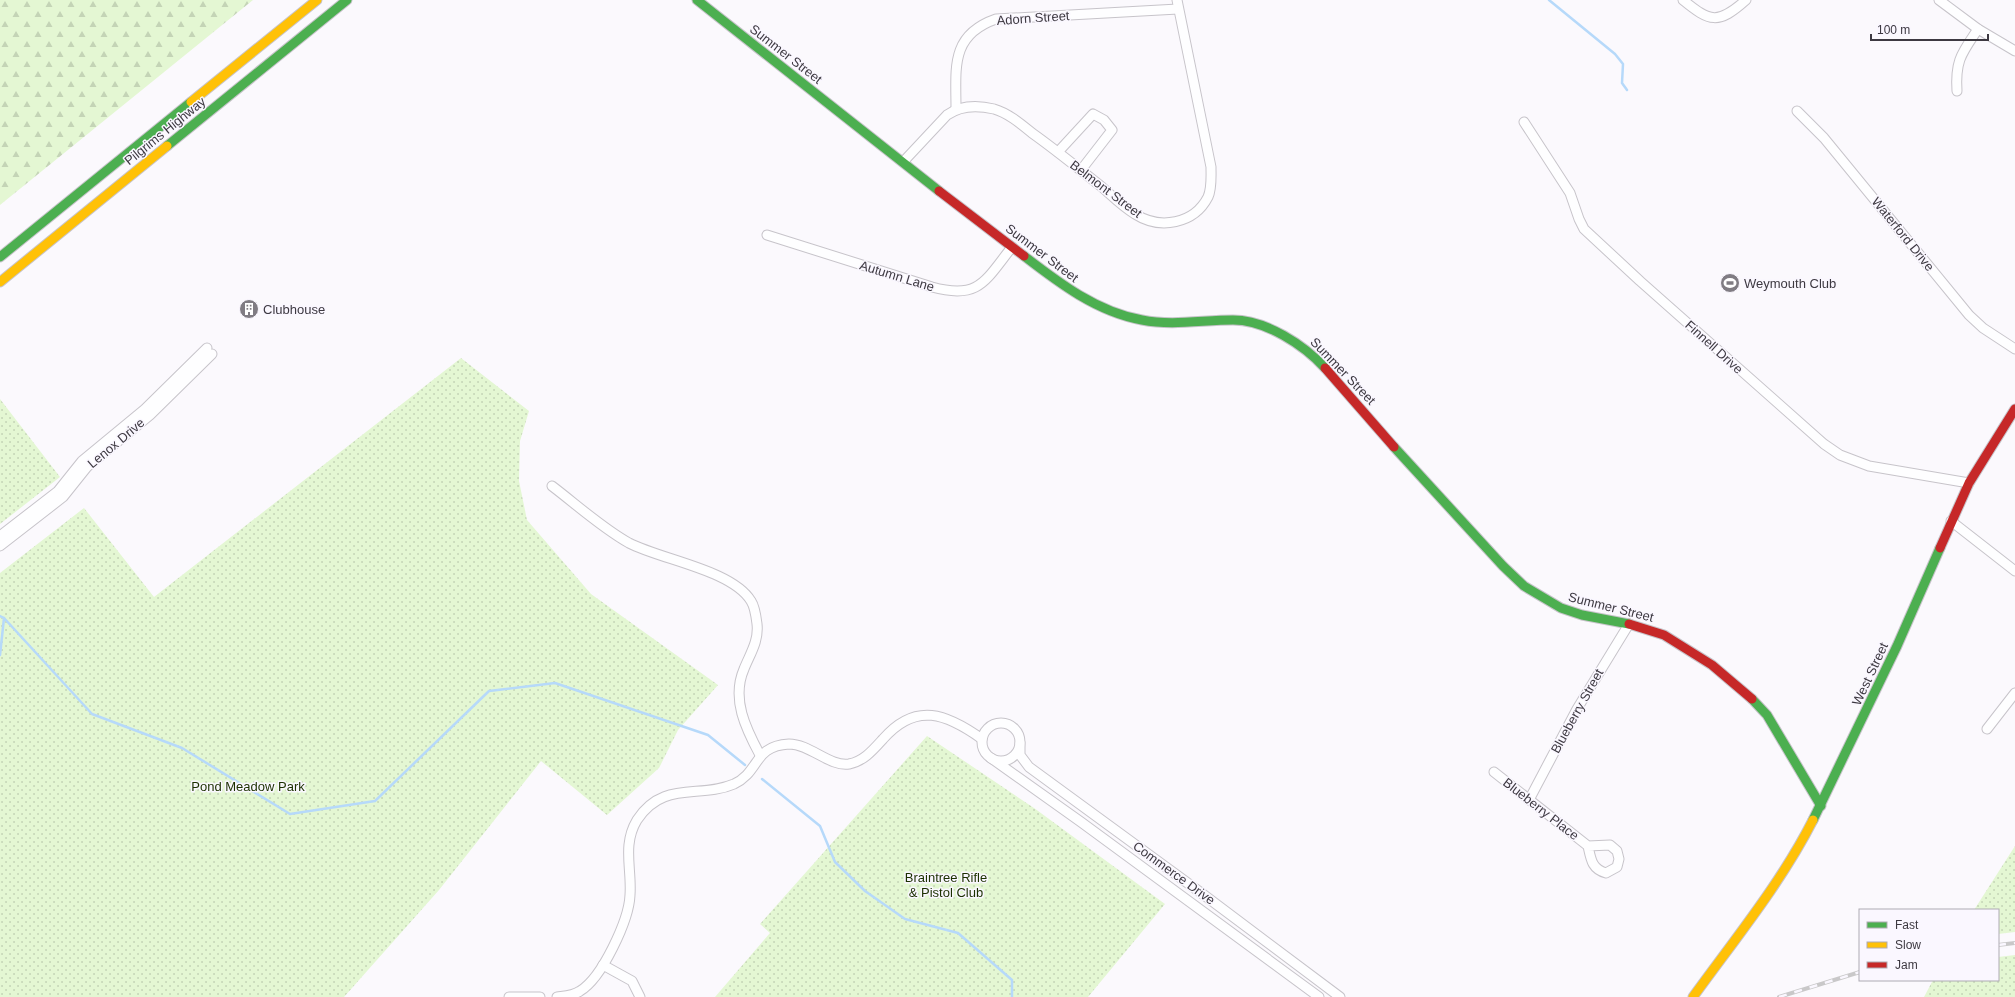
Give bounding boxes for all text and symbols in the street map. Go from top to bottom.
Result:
street label: Adorn Street [996,8,1070,28]
scale bar [1871,16,1988,42]
street label: Summer Street [747,21,825,87]
text: 100 m [1877,23,1910,37]
street label: Pilgrims Highway [122,93,209,168]
street label: Belmont Street [1067,157,1145,221]
street label: Waterford Drive [1869,194,1937,274]
street label: Summer Street [1003,221,1082,286]
street label: Autumn Lane [858,258,936,294]
sports icon: Weymouth Club [1719,272,1741,294]
place label: Weymouth Club [1744,276,1836,291]
building icon: Clubhouse [238,298,260,320]
place label: Clubhouse [263,302,325,317]
street label: Finnell Drive [1682,317,1746,377]
street label: Summer Street [1307,334,1379,408]
street label: Lenox Drive [85,415,147,471]
street label: Summer Street [1567,589,1656,625]
street label: West Street [1849,640,1891,708]
street label: Blueberry Street [1548,666,1607,756]
street label: Blueberry Place [1500,775,1582,843]
park label: Pond Meadow Park [191,779,305,794]
street label: Commerce Drive [1130,838,1218,908]
park label: Braintree Rifle & Pistol Club [905,870,987,900]
legend [1859,909,1999,981]
text: Fast [1895,918,1919,932]
text: Slow [1895,938,1921,952]
text: Jam [1895,958,1918,972]

